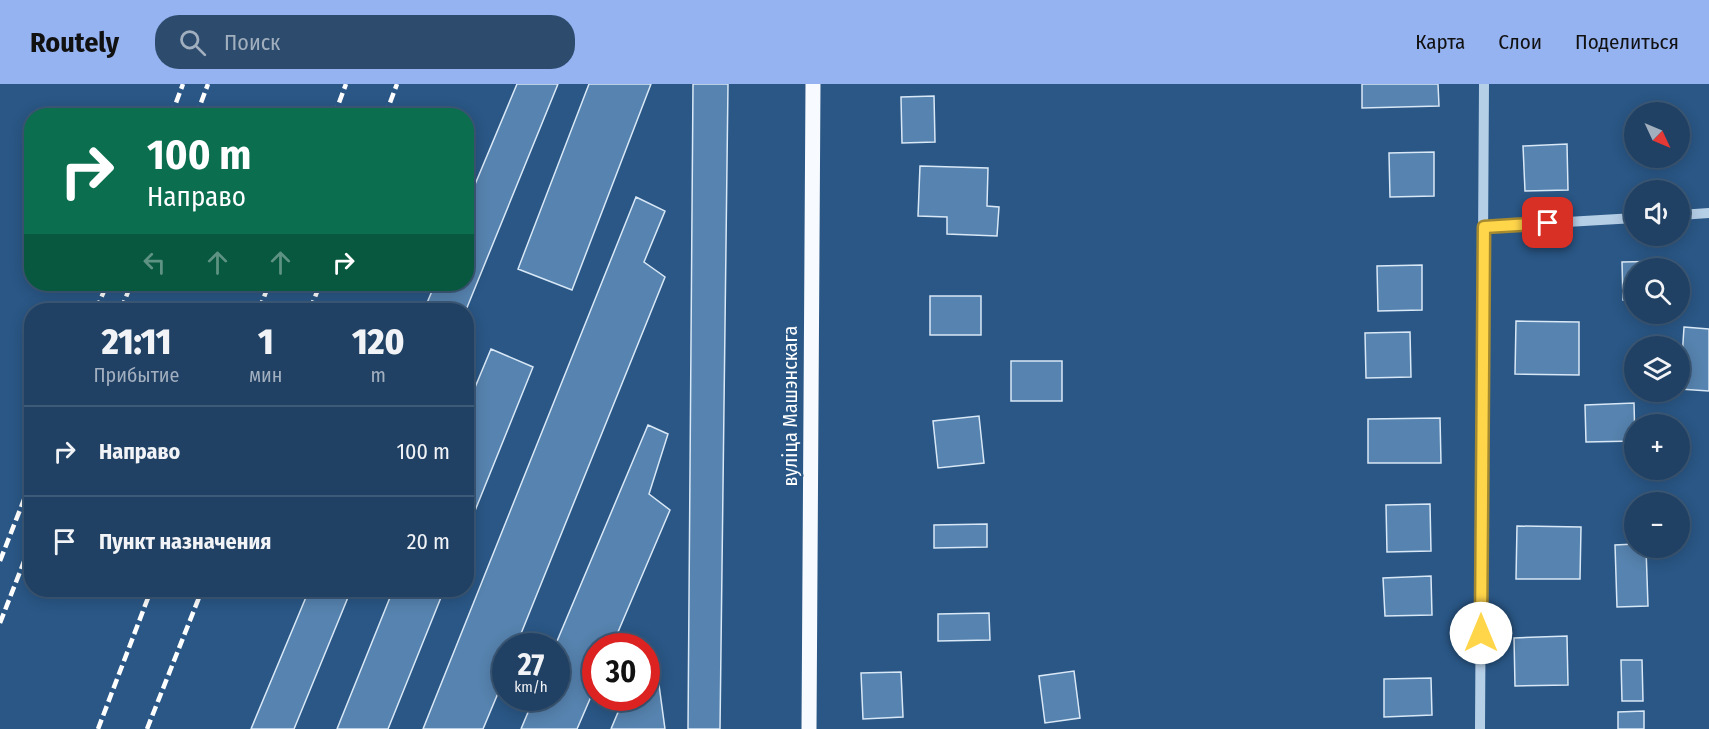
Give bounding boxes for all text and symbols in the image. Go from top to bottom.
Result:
search box [155,15,575,69]
text: Routely [30,26,119,59]
icon: search [176,26,209,59]
text: Поиск [224,29,280,56]
text: Карта [1415,29,1465,55]
text: Слои [1498,29,1542,55]
text: Поделиться [1575,29,1679,55]
north arrow [1624,102,1690,168]
map controls [1624,102,1690,558]
text: 100 m [147,130,251,180]
icon: right [48,132,126,210]
button: sound [1624,180,1690,246]
text: Направо [147,181,246,213]
pin [1522,197,1573,248]
icon: arrive [1531,206,1564,239]
icon: left [138,246,171,279]
icon: ahead [201,246,234,279]
icon: ahead [264,246,297,279]
icon: right [327,246,360,279]
button: search [1624,258,1690,324]
text: 21:11 [102,320,171,364]
text: 1 [258,320,273,364]
text: 120 [352,320,404,364]
street label: вуліца Машэнскага [778,326,802,486]
button: layers [1624,336,1690,402]
text: Прибытие [94,363,179,387]
text: мин [249,363,282,387]
text: m [371,363,386,387]
button: + [1624,414,1690,480]
icon: right [48,435,81,468]
text: Направо [99,438,180,465]
text: 100 m [396,438,450,465]
button: − [1624,492,1690,558]
icon: arrive [48,525,81,558]
text: Пункт назначения [99,528,271,555]
text: 20 m [407,528,450,555]
position arrow [1449,601,1513,665]
speed limit sign: 30 [582,633,660,711]
text: 27 [518,647,544,683]
text: km/h [514,678,548,696]

